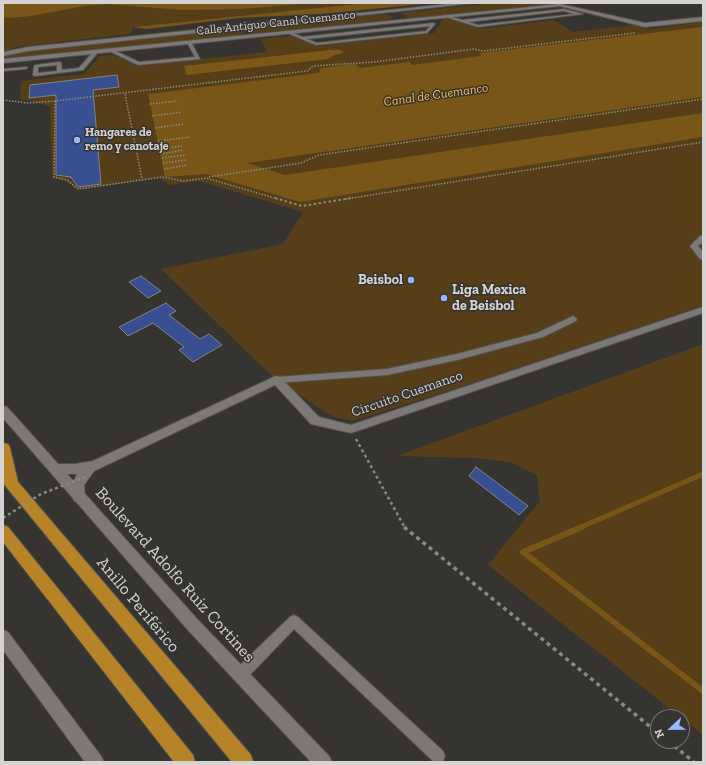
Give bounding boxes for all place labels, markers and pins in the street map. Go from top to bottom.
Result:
place label: Hangares de remo y canotaje [85,126,169,154]
marker: Hangares de remo y canotaje [72,135,82,145]
place label: Beisbol [358,272,403,288]
marker: Beisbol [406,275,416,285]
place label: Liga Mexica de Beisbol [452,282,526,314]
marker: Liga Mexica de Beisbol [439,293,449,303]

